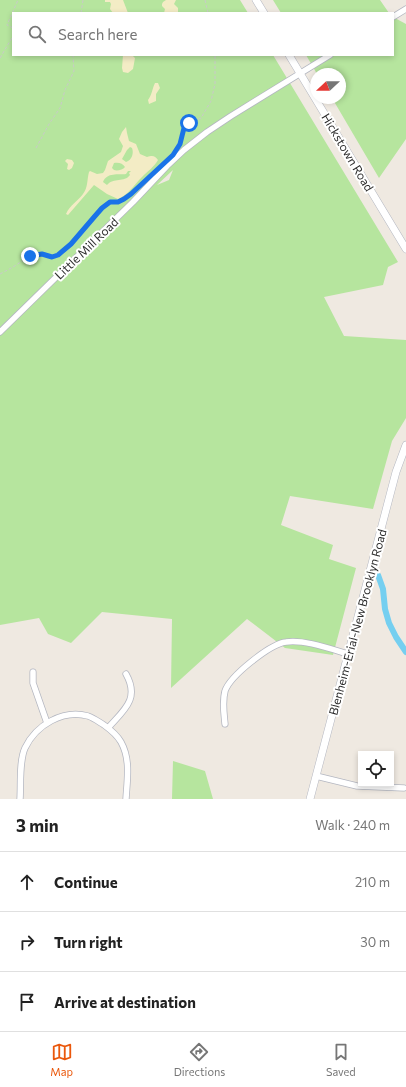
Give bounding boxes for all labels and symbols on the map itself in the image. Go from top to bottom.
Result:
north arrow [310,68,346,104]
street label: Hickstown Road [319,110,377,194]
route start [180,114,198,132]
street label: Little Mill Road [51,214,121,282]
route end [21,247,39,265]
street label: Blenheim-Erial-New Brooklyn Road [325,527,389,717]

